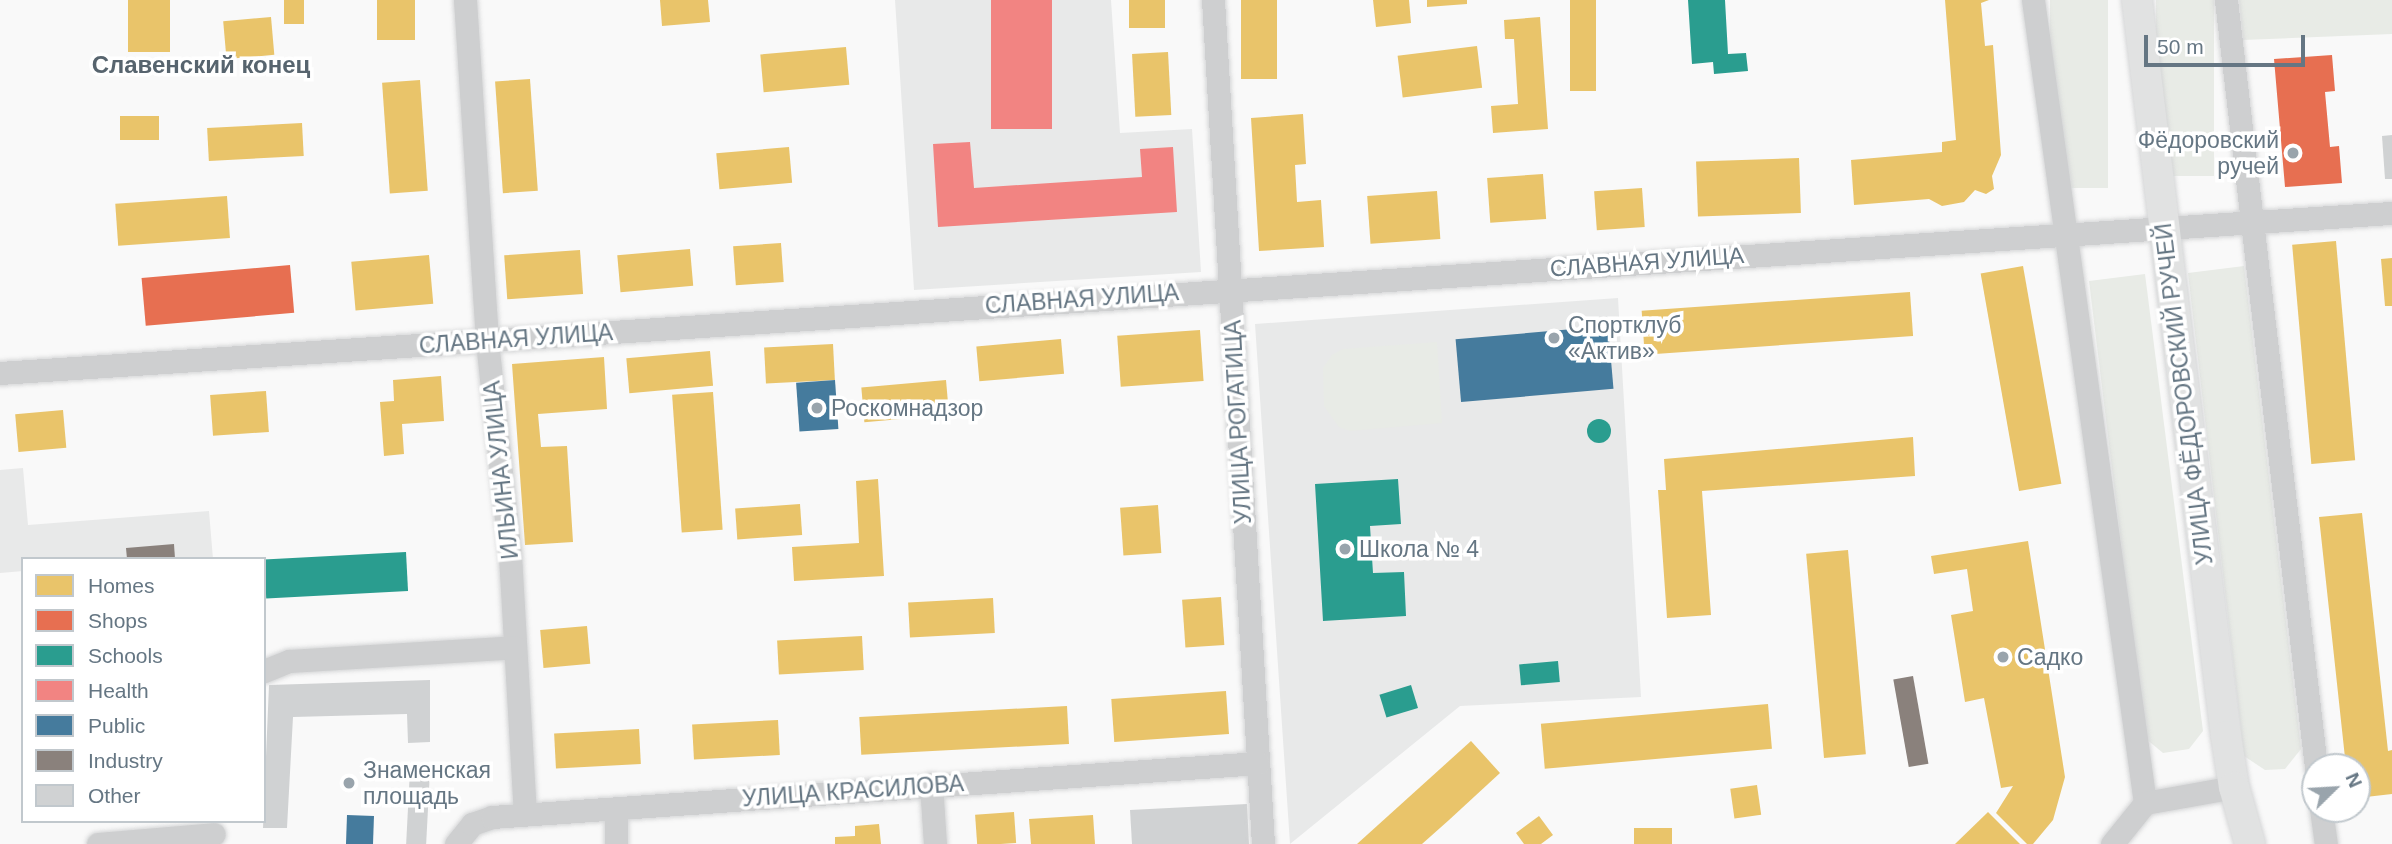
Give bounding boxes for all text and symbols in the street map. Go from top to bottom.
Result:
scale bar [2147,21,2308,65]
text: 50 m [2157,35,2204,58]
district label: Славенский конец [92,51,310,79]
place label: Фёдоровский ручей [2138,126,2279,180]
marker: Фёдоровский ручей [2285,145,2301,161]
street label: УЛИЦА ФЁДОРОВСКИЙ РУЧЕЙ [2149,222,2219,566]
street label: СЛАВНАЯ УЛИЦА [1549,241,1745,283]
street label: СЛАВНАЯ УЛИЦА [984,278,1180,320]
place label: Спортклуб «Актив» [1568,311,1681,365]
street label: СЛАВНАЯ УЛИЦА [418,318,614,360]
street label: УЛИЦА РОГАТИЦА [1219,319,1257,525]
marker: Спортклуб «Актив» [1546,330,1562,346]
street label: ИЛЬИНА УЛИЦА [478,379,524,561]
place label: Роскомнадзор [831,394,983,422]
marker: Роскомнадзор [809,400,825,416]
place label: Школа № 4 [1359,535,1479,563]
marker: Школа № 4 [1337,541,1353,557]
legend [21,557,266,823]
text: Homes [88,574,155,597]
text: Shops [88,609,148,632]
place label: Садко [2017,643,2083,671]
text: Schools [88,644,163,667]
marker: Садко [1995,649,2011,665]
text: Health [88,679,149,702]
text: Public [88,714,145,737]
text: Industry [88,749,163,772]
north arrow [2301,753,2371,823]
place label: Знаменская площадь [363,756,491,810]
street label: УЛИЦА КРАСИЛОВА [741,769,965,813]
text: N [2341,770,2366,791]
marker: Знаменская площадь [341,775,357,791]
text: Other [88,784,141,807]

